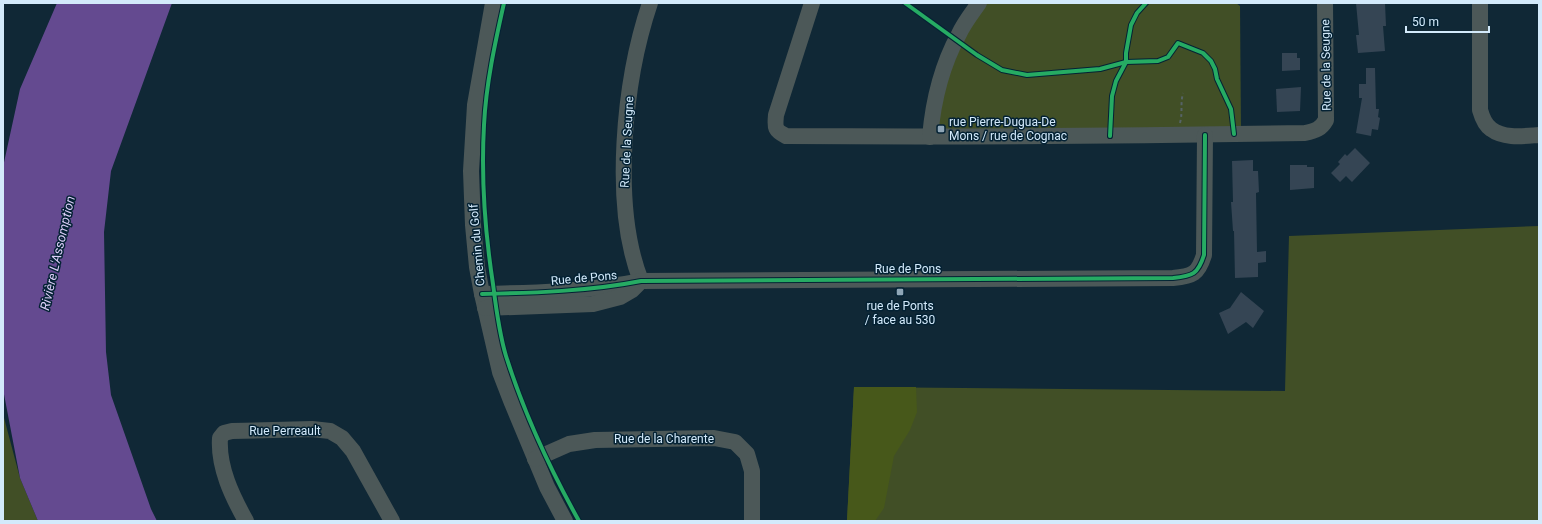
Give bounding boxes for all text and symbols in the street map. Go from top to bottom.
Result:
scale bar [1406,8,1489,34]
text: 50 m [1412,15,1439,29]
street label: Rue de la Seugne [1318,19,1334,111]
street label: Rue de la Seugne [618,96,636,188]
place label: rue Pierre-Dugua-De Mons / rue de Cognac [949,115,1067,143]
marker: rue Pierre-Dugua-De Mons / rue de Cognac [936,124,946,134]
water label: Rivière L'Assomption [37,194,78,312]
street label: Chemin du Golf [466,203,488,287]
street label: Rue de Pons [875,262,941,276]
street label: Rue de Pons [550,268,618,288]
marker: rue de Ponts / face au 530 [895,287,905,297]
place label: rue de Ponts / face au 530 [865,299,936,327]
street label: Rue Perreault [249,424,321,438]
street label: Rue de la Charente [614,432,714,446]

